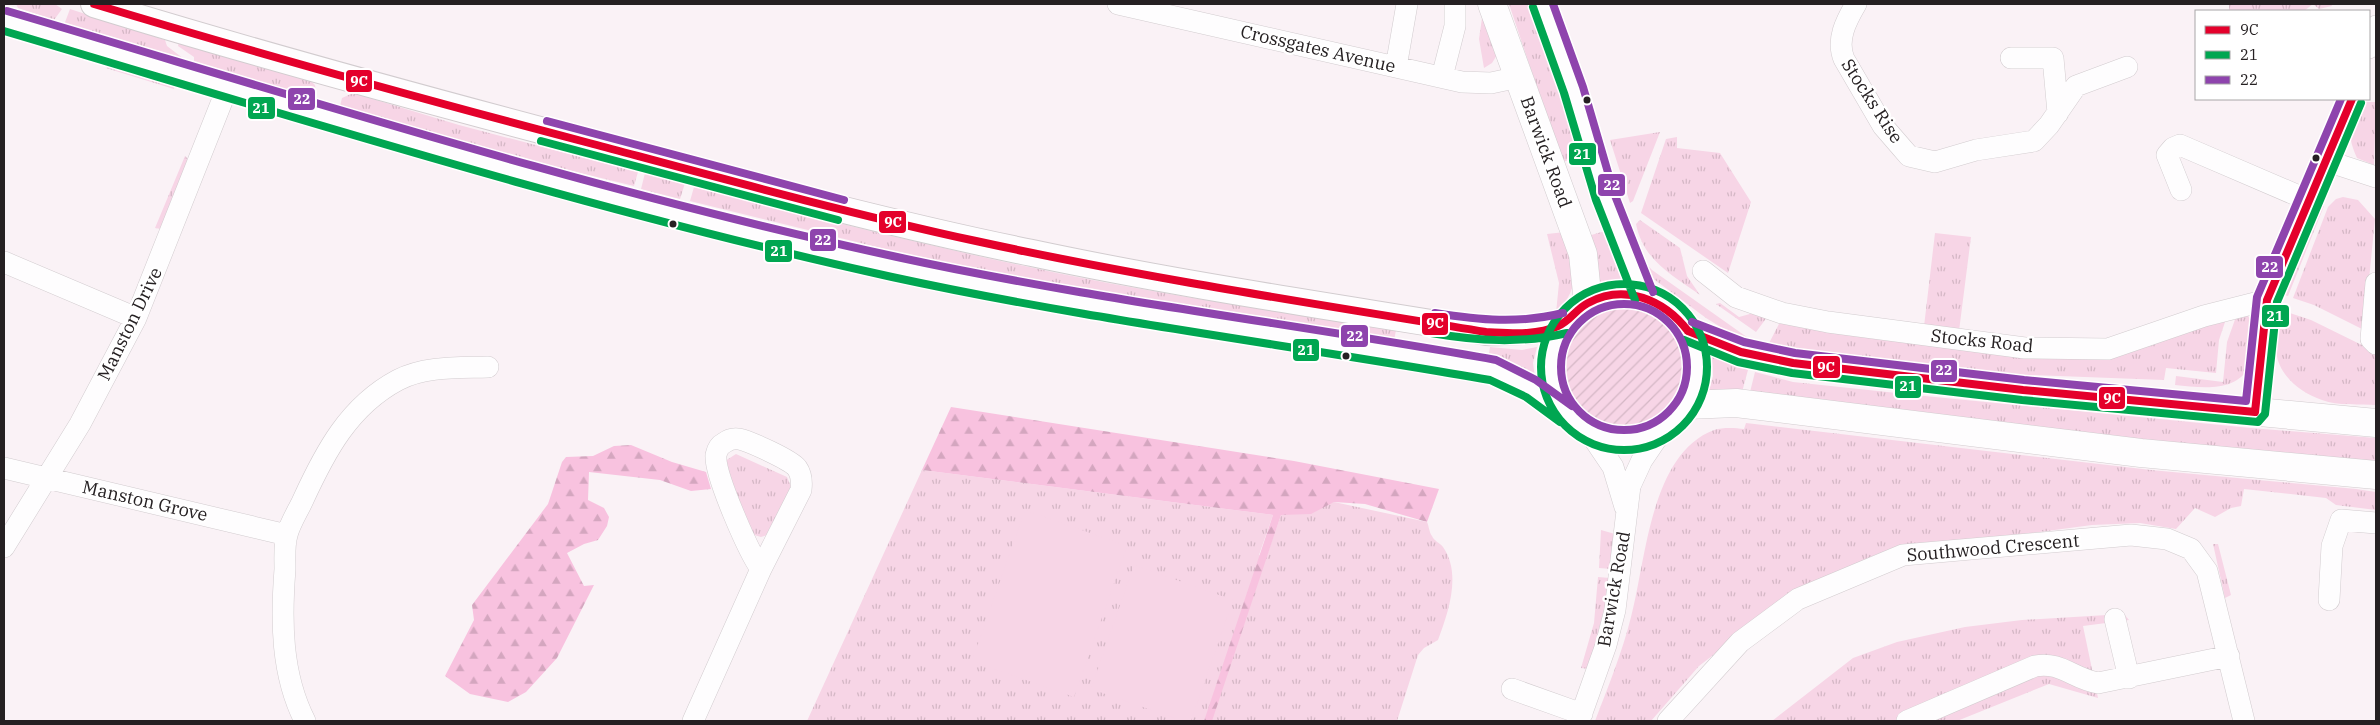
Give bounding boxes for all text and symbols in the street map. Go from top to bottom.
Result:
legend [2195,10,2370,100]
street label: Crossgates Avenue [1238,19,1398,78]
text: 9C [2240,20,2259,39]
text: 21 [2240,45,2258,64]
street label: Stocks Rise [1837,54,1908,147]
line badge: 9C [345,69,373,93]
text: 22 [2240,70,2258,89]
text: 9C [350,72,368,90]
line badge: 22 [287,87,316,111]
text: 22 [294,90,310,108]
street label: Barwick Road [1516,93,1577,211]
unlabelled marker [1582,95,1592,105]
line badge: 21 [247,96,276,120]
text: 21 [253,99,269,117]
line badge: 21 [1568,142,1597,166]
text: 21 [1574,145,1590,163]
unlabelled marker [2311,153,2321,163]
line badge: 22 [1597,173,1626,197]
text: 22 [1604,176,1620,194]
line badge: 9C [878,210,907,234]
text: 9C [884,213,902,231]
unlabelled marker [668,219,678,229]
line badge: 22 [809,228,837,252]
text: 22 [815,231,831,249]
line badge: 21 [764,239,793,263]
text: 21 [771,242,787,260]
line badge: 22 [2255,255,2284,279]
text: 22 [2262,258,2278,276]
street label: Manston Drive [92,263,167,384]
line badge: 21 [2261,304,2290,328]
text: 21 [2267,307,2283,325]
line badge: 9C [1421,312,1449,336]
text: 9C [1426,314,1444,332]
line badge: 22 [1340,324,1369,348]
street label: Stocks Road [1930,324,2035,357]
text: 22 [1347,327,1363,345]
line badge: 21 [1292,338,1320,362]
text: 21 [1298,341,1314,359]
unlabelled marker [1341,351,1351,361]
line badge: 9C [1812,355,1841,379]
text: 9C [1817,358,1835,376]
line badge: 22 [1930,359,1958,383]
text: 22 [1936,361,1952,379]
line badge: 21 [1894,375,1922,399]
text: 21 [1900,377,1916,395]
line badge: 9C [2098,386,2126,410]
text: 9C [2103,389,2121,407]
street label: Manston Grove [80,475,210,526]
street label: Southwood Crescent [1906,528,2080,567]
street label: Barwick Road [1592,529,1635,649]

